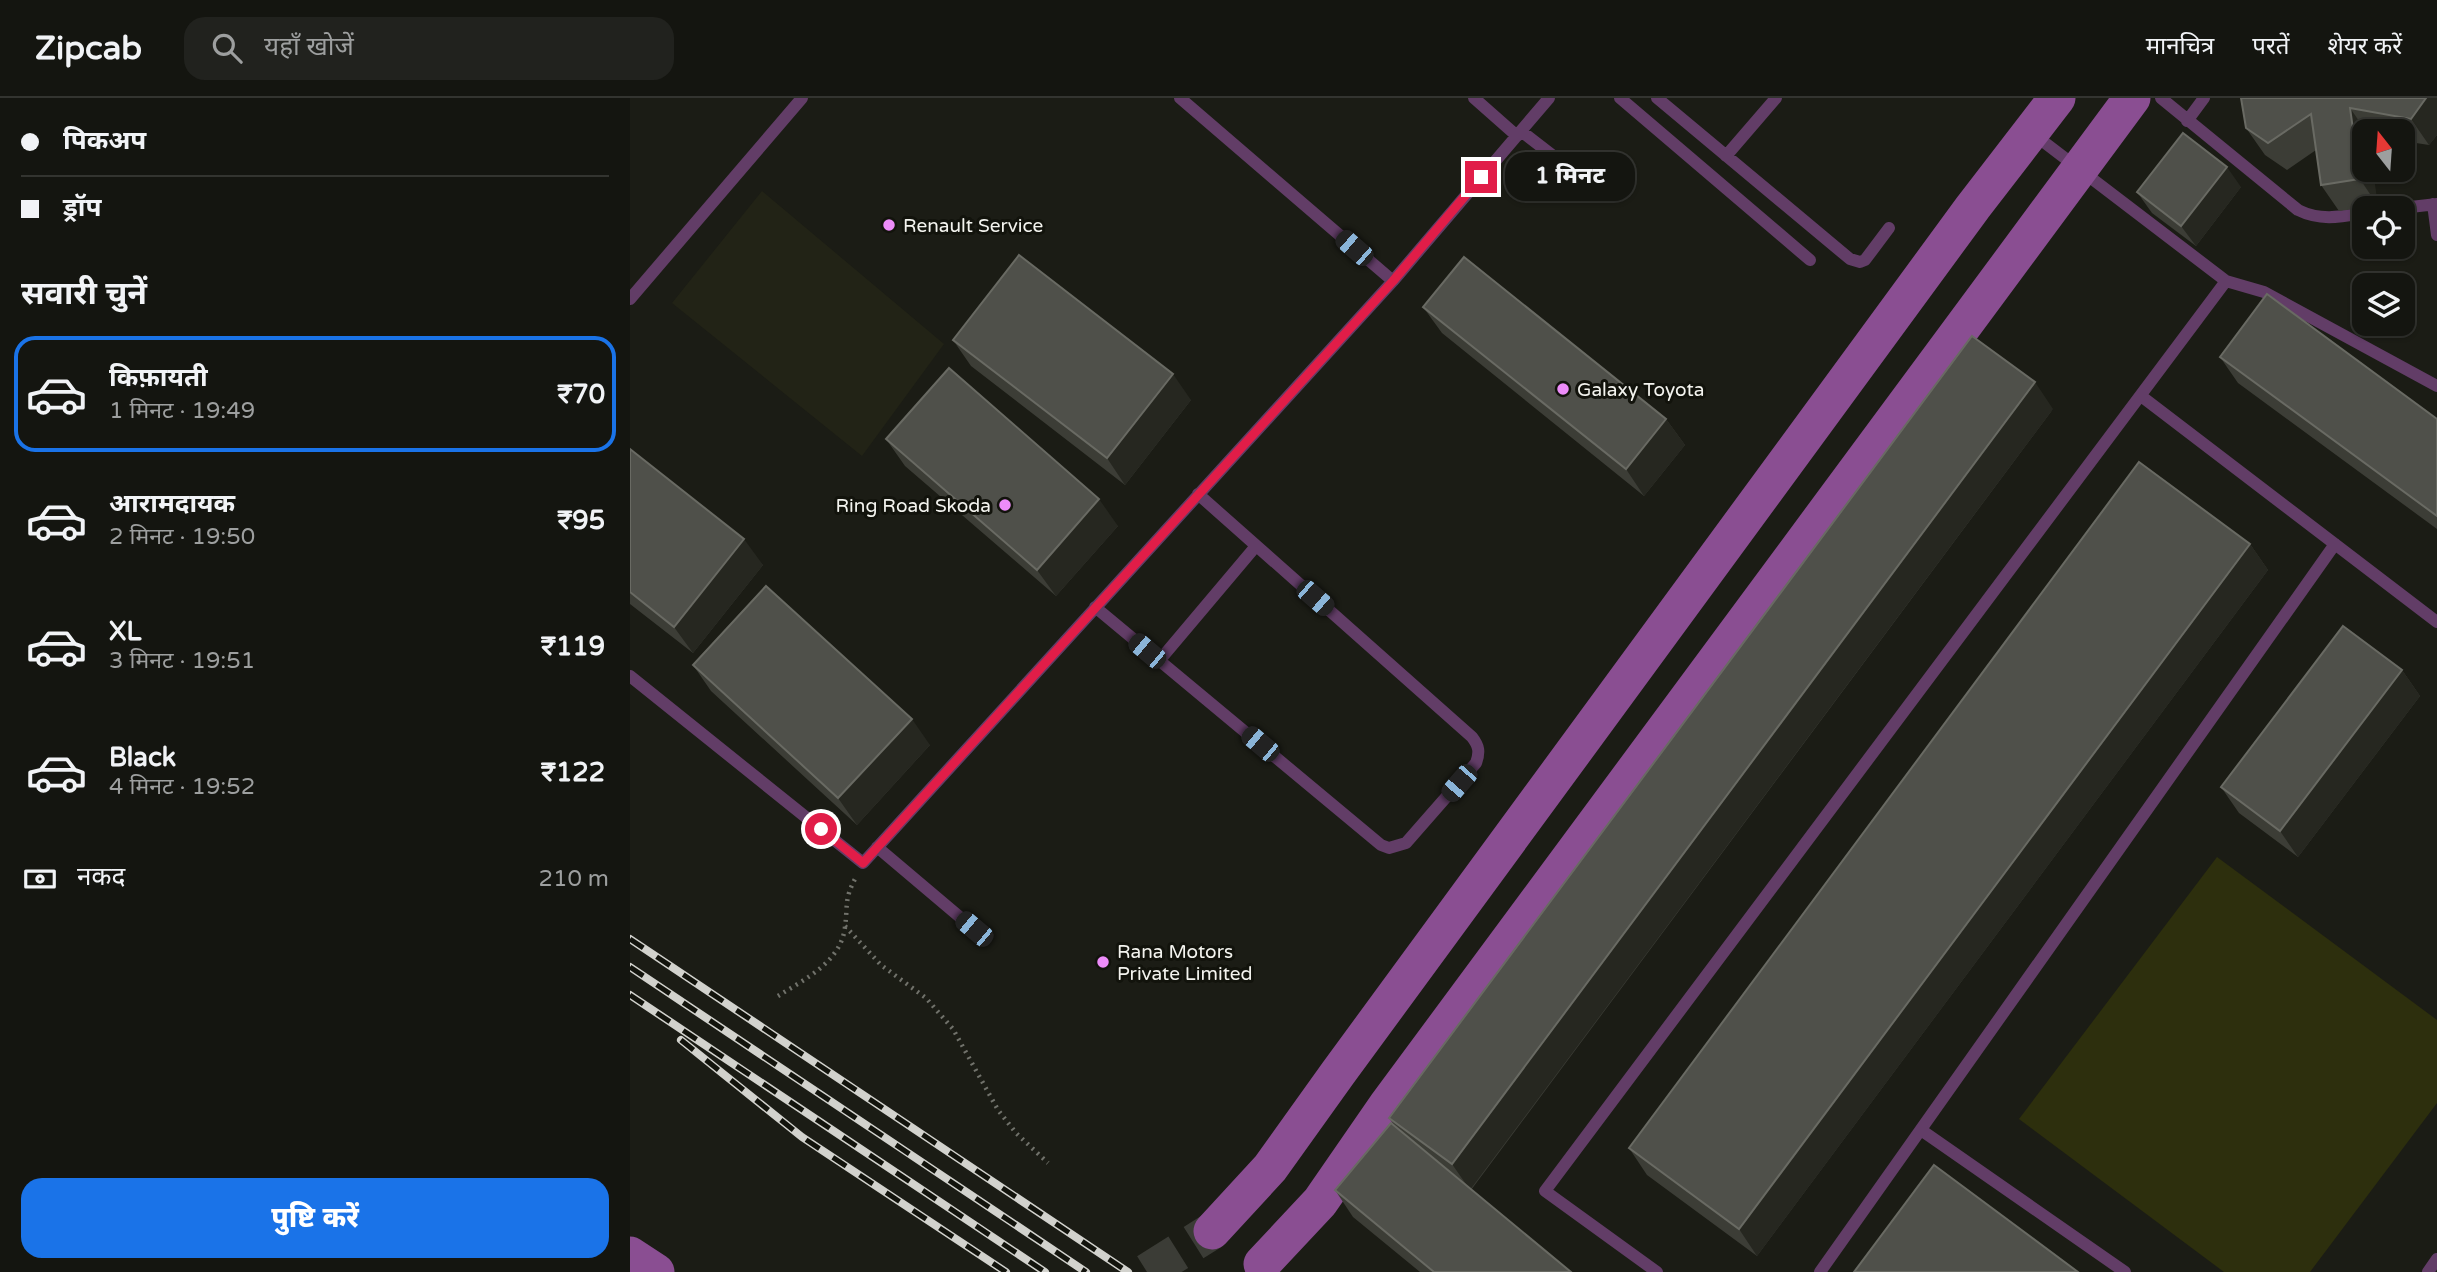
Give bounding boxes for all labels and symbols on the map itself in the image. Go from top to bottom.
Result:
north arrow [2352,119,2415,182]
callout: 1 मिनट [1506,153,1635,202]
route end [1465,161,1497,193]
place label: Renault Service [903,215,1043,237]
marker: Renault Service [881,217,897,233]
car [1332,226,1377,270]
place label: Galaxy Toyota [1577,379,1704,401]
marker: Galaxy Toyota [1555,381,1571,397]
place label: Ring Road Skoda [836,495,991,517]
marker: Ring Road Skoda [997,497,1013,513]
car [1293,576,1338,620]
car [1125,629,1170,673]
car [1238,722,1283,766]
car [1438,760,1481,806]
route start [805,813,837,845]
car [952,907,997,951]
place label: Rana Motors Private Limited [1117,941,1253,985]
marker: Rana Motors Private Limited [1095,954,1111,970]

